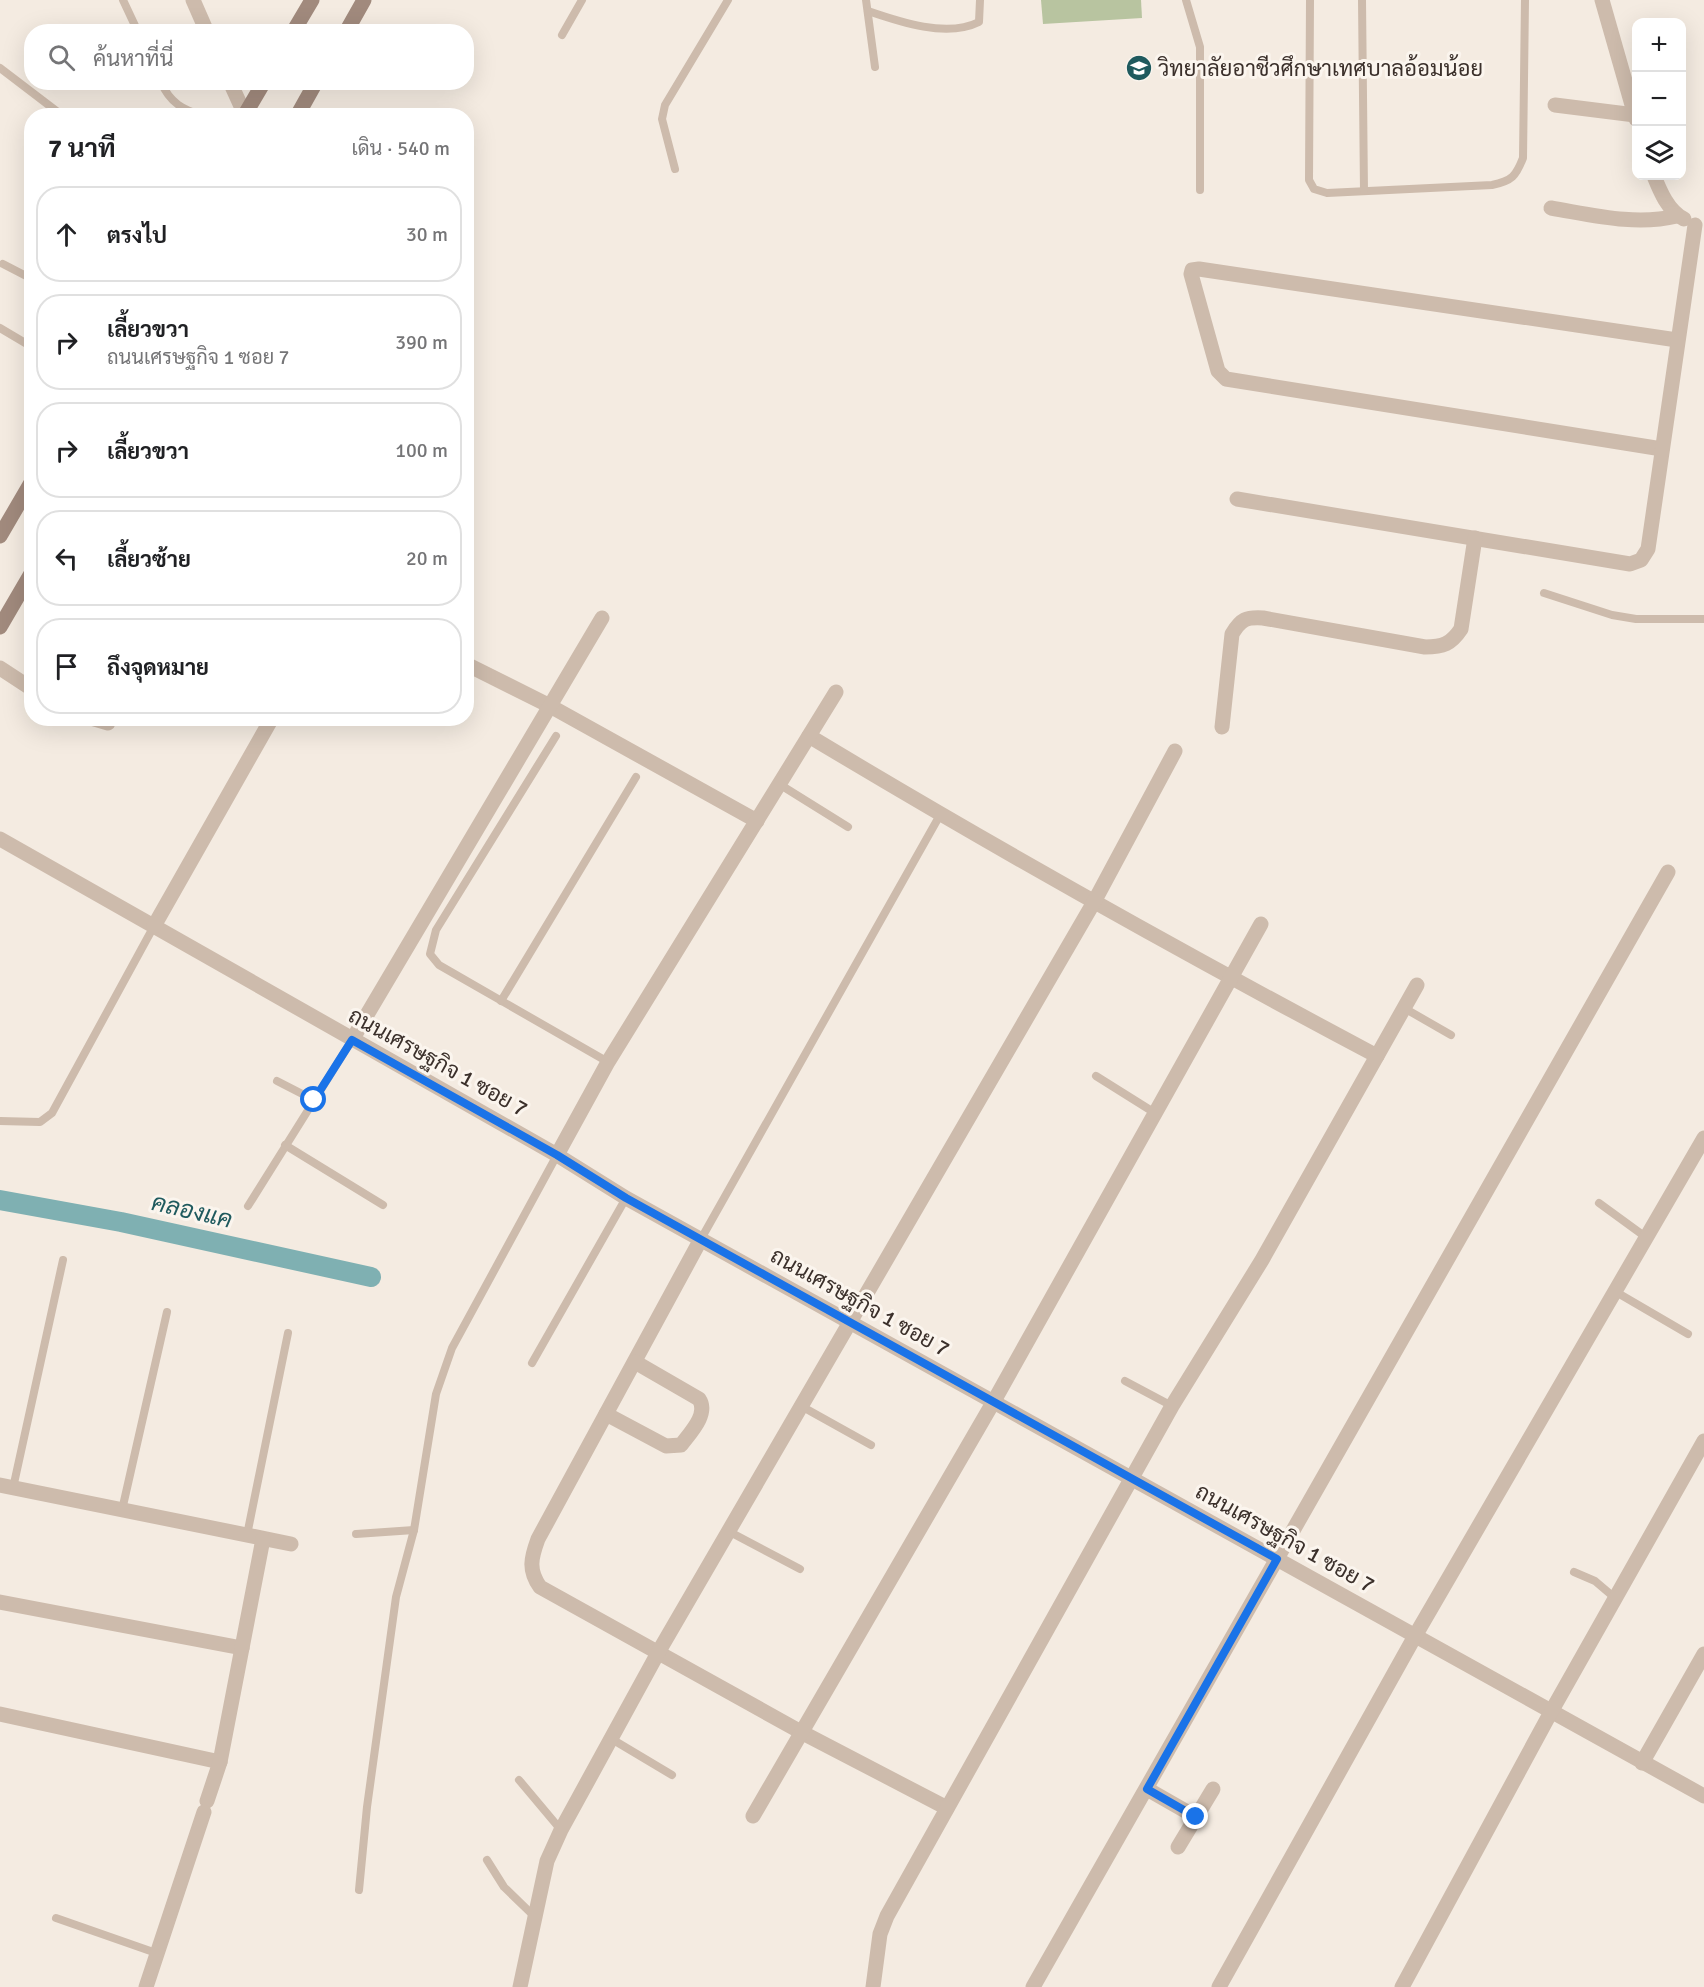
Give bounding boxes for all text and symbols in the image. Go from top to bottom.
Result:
map controls [1632,18,1686,180]
button: + [1632,18,1686,72]
search box [24,24,474,90]
icon: search [45,41,78,74]
text: ค้นหาที่นี่ [93,45,173,72]
school or university icon: วิทยาลัยอาชีวศึกษาเทศบาลอ้อมน้อย [1124,53,1154,83]
place label: วิทยาลัยอาชีวศึกษาเทศบาลอ้อมน้อย [1157,54,1483,82]
button: − [1632,72,1686,126]
button: layers [1632,126,1686,180]
text: 7 นาที [48,133,116,165]
text: เดิน · 540 m [352,136,450,161]
icon: ahead [50,218,83,251]
text: ตรงไป [107,222,167,249]
text: 30 m [406,222,448,247]
text: เลี้ยวขวา [107,316,189,343]
icon: right [50,326,83,359]
text: 390 m [395,330,448,355]
text: ถนนเศรษฐกิจ 1 ซอย 7 [107,345,289,370]
icon: right [50,434,83,467]
text: เลี้ยวขวา [107,438,189,465]
text: 100 m [395,438,448,463]
icon: left [50,542,83,575]
text: เลี้ยวซ้าย [107,546,191,573]
text: 20 m [406,546,448,571]
icon: arrive [50,650,83,683]
text: ถึงจุดหมาย [107,654,209,681]
street label: ถนนเศรษฐกิจ 1 ซอย 7 [343,1002,532,1124]
route start [300,1086,326,1112]
water label: คลองแค [149,1187,235,1235]
street label: ถนนเศรษฐกิจ 1 ซอย 7 [765,1242,954,1364]
street label: ถนนเศรษฐกิจ 1 ซอย 7 [1190,1478,1379,1600]
route end [1182,1803,1208,1829]

